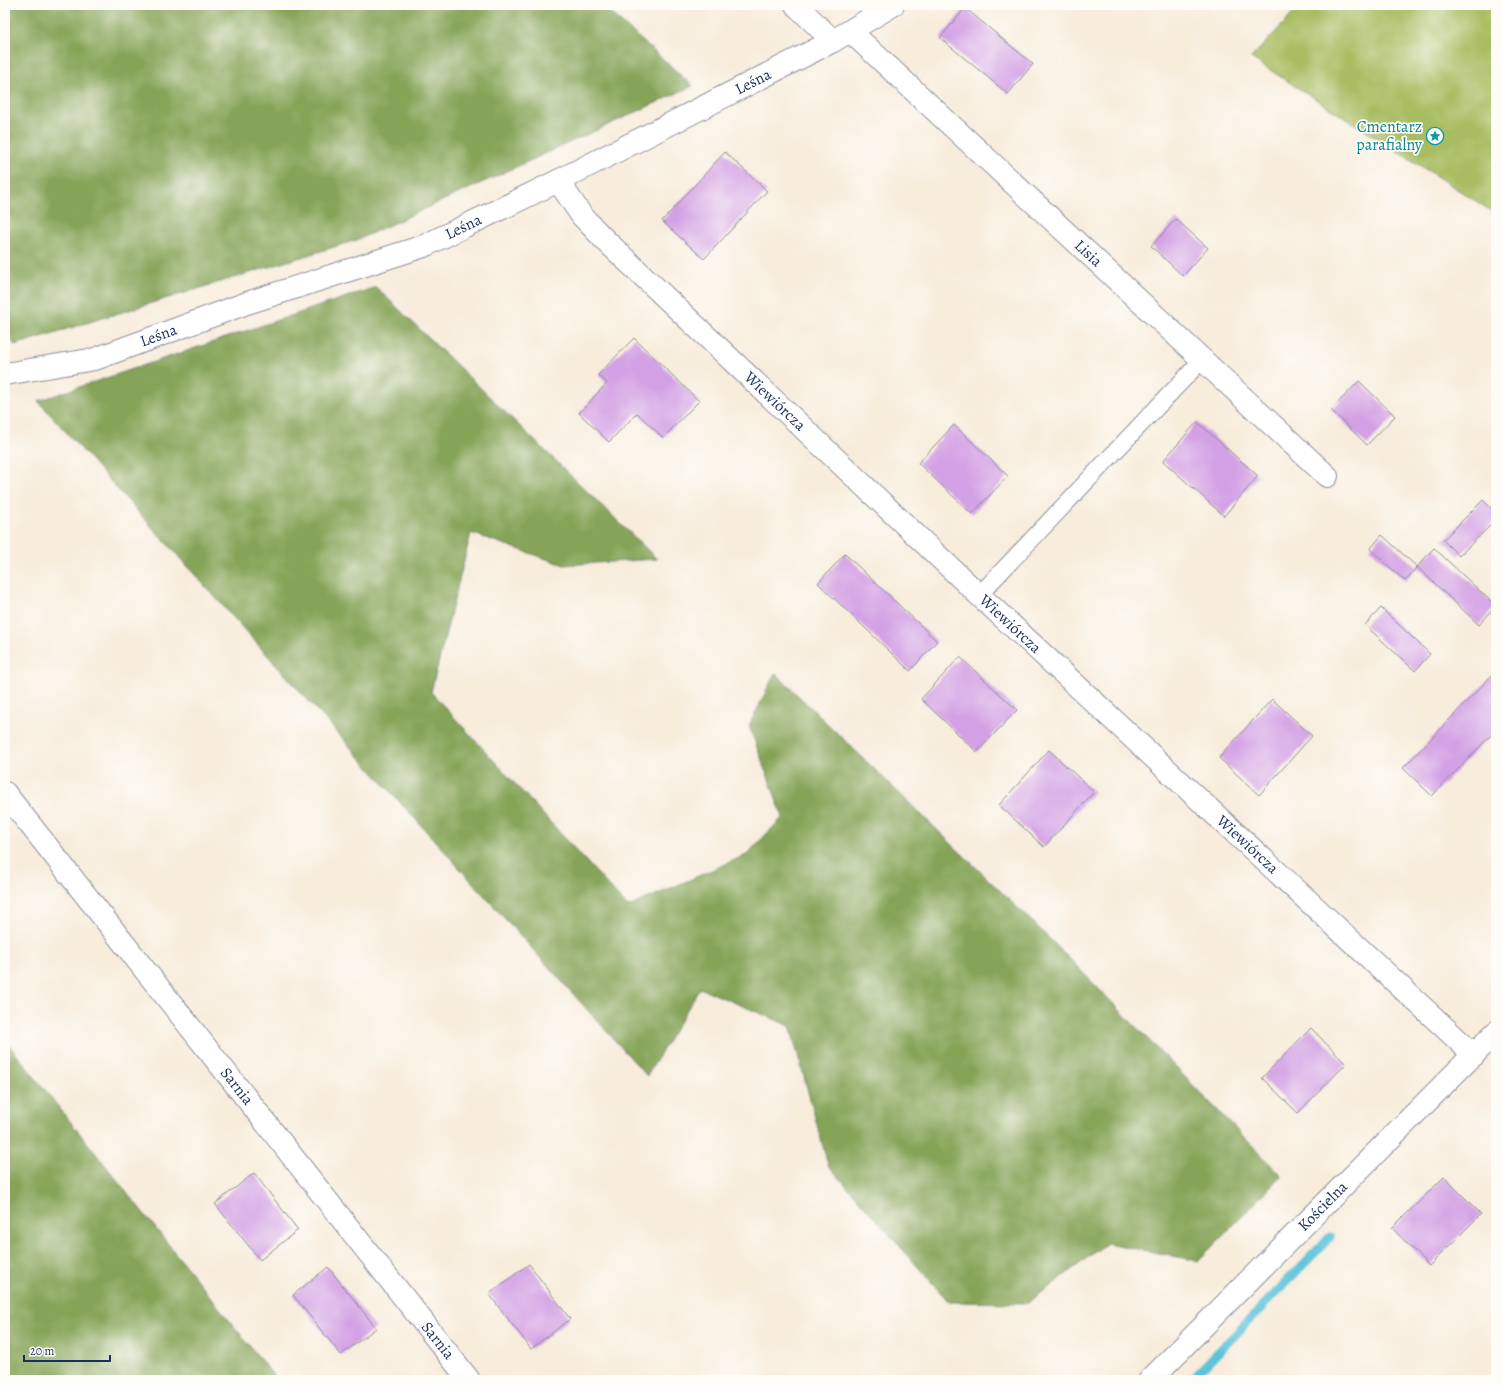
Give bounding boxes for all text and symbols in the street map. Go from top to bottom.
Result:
street label: Leśna [731,63,775,100]
place label: Cmentarz parafialny [1356,116,1423,156]
place icon: Cmentarz parafialny [1425,126,1445,146]
street label: Leśna [442,208,486,245]
street label: Lisia [1070,235,1108,272]
street label: Leśna [137,319,181,352]
street label: Wiewiórcza [739,366,811,436]
street label: Wiewiórcza [974,589,1046,659]
street label: Wiewiórcza [1211,810,1284,879]
street label: Sarnia [215,1063,259,1110]
street label: Kościelna [1293,1176,1353,1236]
street label: Sarnia [416,1317,460,1365]
scale bar [24,1337,110,1363]
text: 20 m [30,1343,54,1359]

